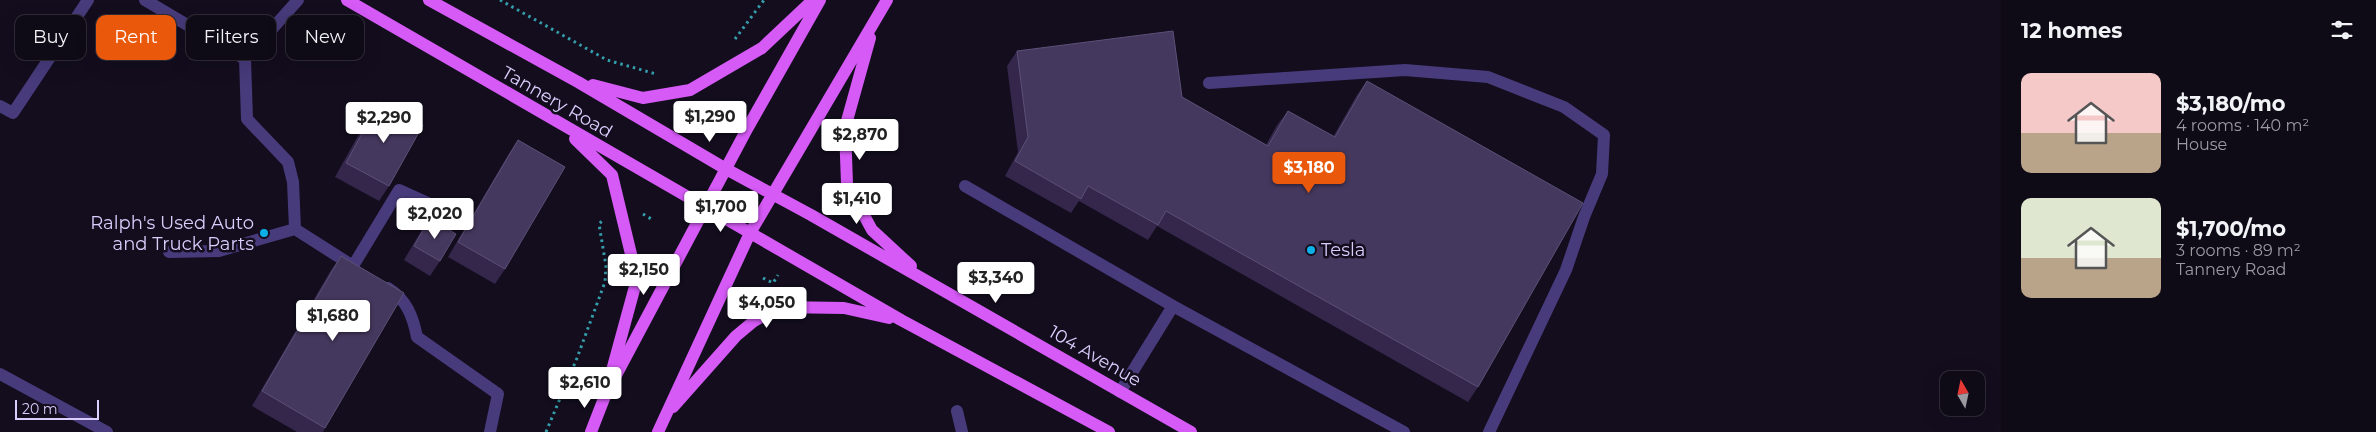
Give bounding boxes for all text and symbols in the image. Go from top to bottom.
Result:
chip: Buy [15,15,86,60]
chip: Rent [96,15,176,60]
chip: Filters [186,15,276,60]
chip: New [286,15,364,60]
icon: filters [2328,16,2356,44]
text: 12 homes [2021,18,2122,43]
street label: Tannery Road [498,61,616,143]
text: $3,180/mo [2176,91,2286,116]
icon: home [2061,93,2121,153]
pin: $1,290 [669,100,751,143]
pin: $2,290 [343,102,425,144]
text: $1,290 [684,107,736,126]
text: $2,290 [357,108,411,127]
text: 4 rooms · 140 m² [2176,116,2309,135]
pin: $2,870 [819,119,901,161]
text: $2,870 [832,125,888,144]
text: House [2176,135,2227,154]
pin: $3,180 [1268,152,1350,194]
text: $3,180 [1283,158,1335,177]
pin: $1,410 [816,182,898,225]
text: $1,410 [833,189,881,208]
pin: $1,700 [680,190,762,233]
text: $1,700 [695,197,747,216]
pin: $2,020 [394,198,476,240]
text: $2,020 [408,204,462,223]
place label: Ralph's Used Auto and Truck Parts [90,212,254,255]
text: $1,700/mo [2176,216,2286,241]
icon: home [2061,218,2121,278]
marker: Ralph's Used Auto and Truck Parts [258,227,270,239]
place label: Tesla [1321,239,1365,261]
text: 3 rooms · 89 m² [2176,241,2301,260]
marker: Tesla [1305,244,1317,256]
pin: $2,150 [603,254,685,296]
text: $2,150 [619,260,669,279]
text: Tannery Road [2176,260,2286,279]
pin: $3,340 [955,262,1037,304]
text: $3,340 [968,268,1024,287]
pin: $4,050 [726,286,808,329]
text: $4,050 [739,293,795,312]
pin: $1,680 [292,300,374,342]
text: $1,680 [307,306,359,325]
street label: 104 Avenue [1045,321,1145,391]
pin: $2,610 [544,366,626,409]
north arrow [1940,371,1985,416]
map controls [1940,371,1985,416]
text: $2,610 [559,373,611,392]
scale bar [15,397,99,420]
text: 20 m [22,400,58,418]

